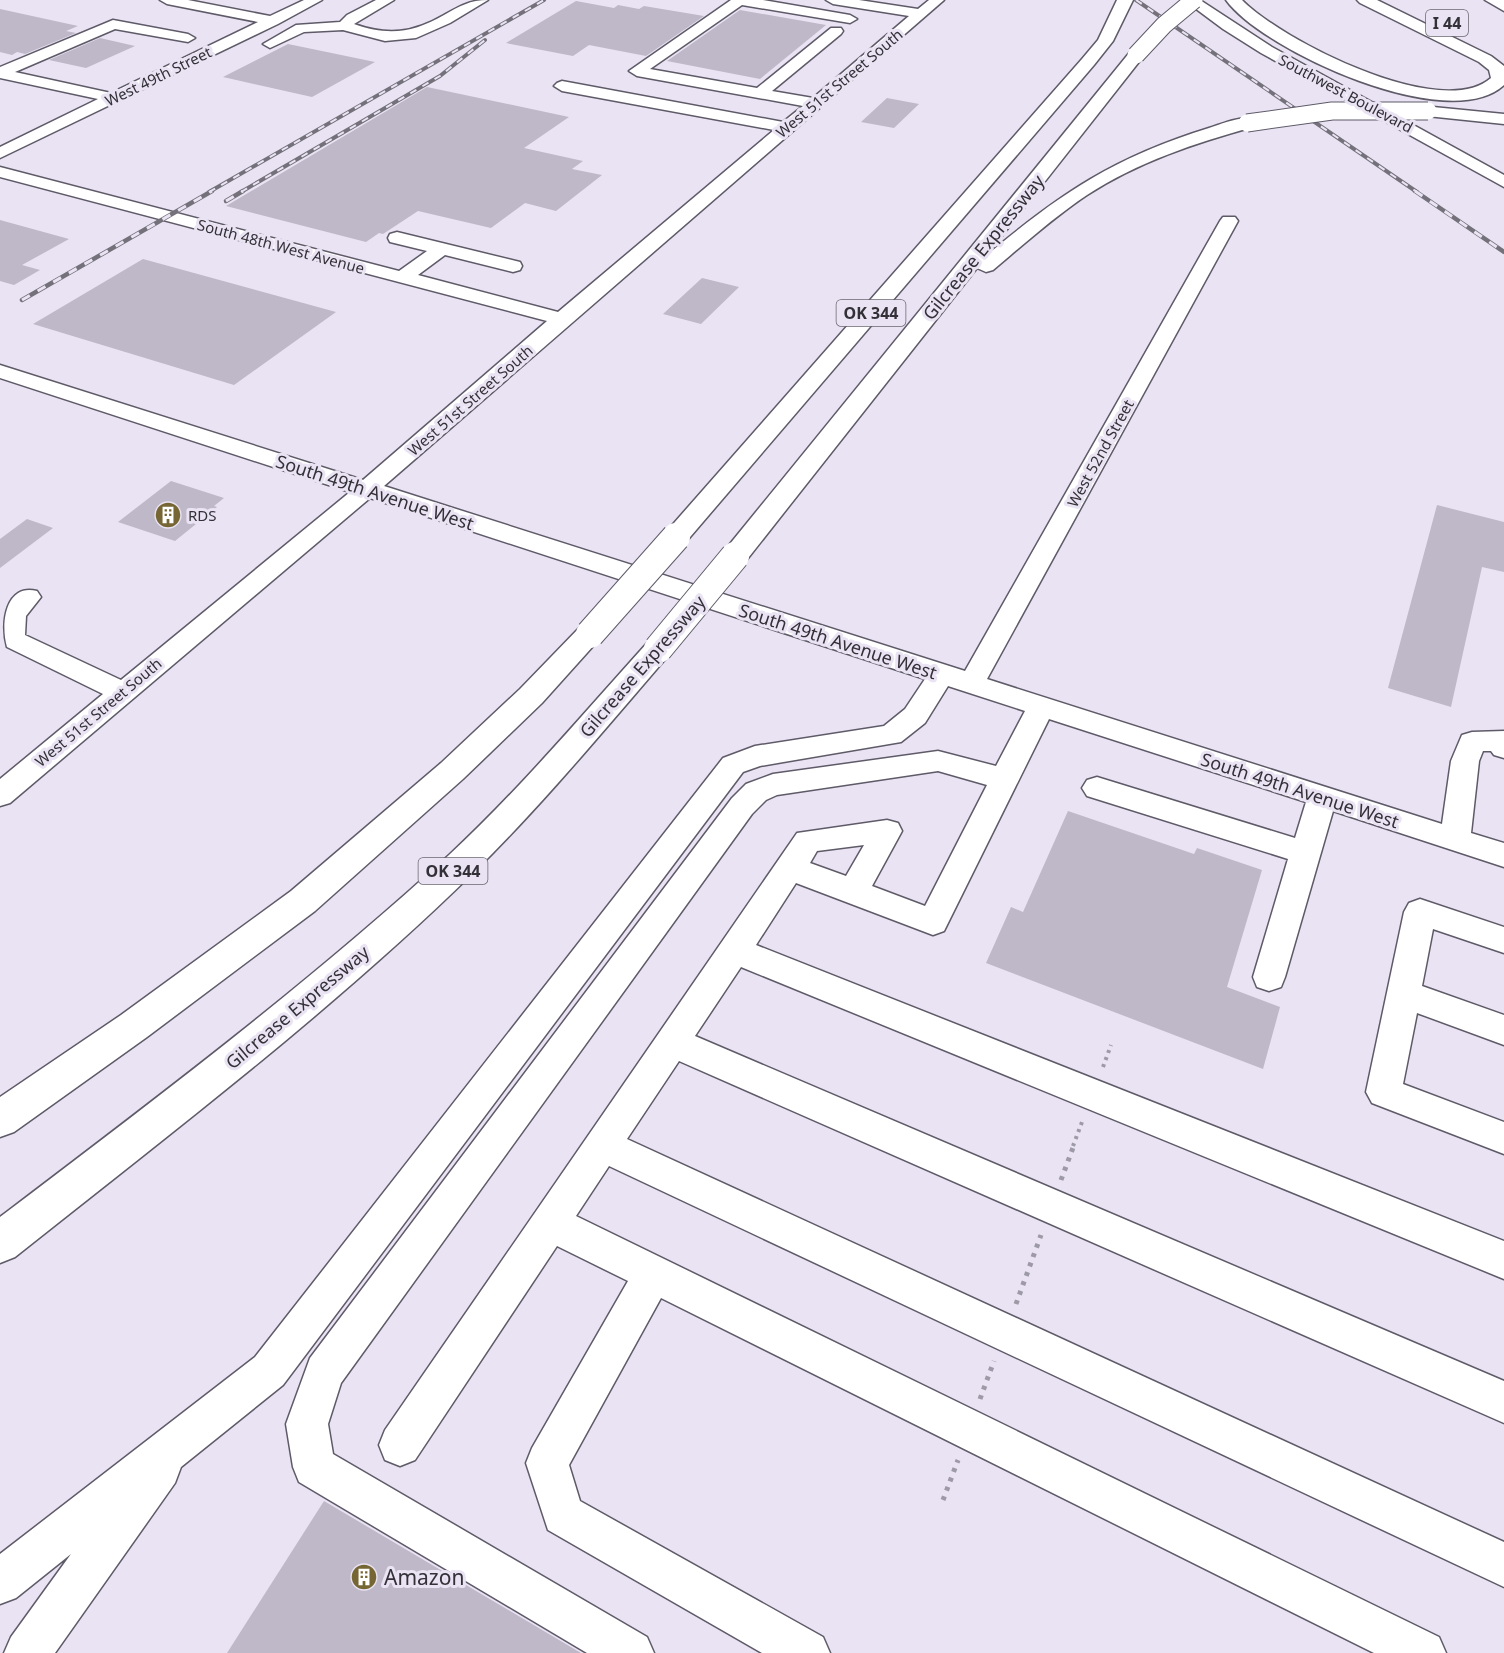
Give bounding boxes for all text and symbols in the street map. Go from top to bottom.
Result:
road number: I 44 [1426,10,1468,36]
street label: West 51st Street South [772,24,906,142]
street label: West 49th Street [101,41,215,110]
street label: Southwest Boulevard [1275,49,1417,137]
street label: Gilcrease Expressway [917,169,1050,325]
street label: South 48th West Avenue [195,214,367,278]
road number: OK 344 [836,300,906,326]
street label: West 51st Street South [403,340,537,460]
street label: West 52nd Street [1062,395,1138,510]
street label: South 49th Avenue West [273,449,477,535]
building icon: RDS [153,500,183,530]
place label: RDS [188,505,217,525]
street label: Gilcrease Expressway [574,589,711,742]
street label: South 49th Avenue West [736,598,940,684]
street label: West 51st Street South [31,653,165,771]
street label: South 49th Avenue West [1198,747,1402,833]
road number: OK 344 [418,858,488,884]
street label: Gilcrease Expressway [220,939,374,1074]
building icon: Amazon [349,1562,379,1592]
place label: Amazon [384,1563,464,1591]

